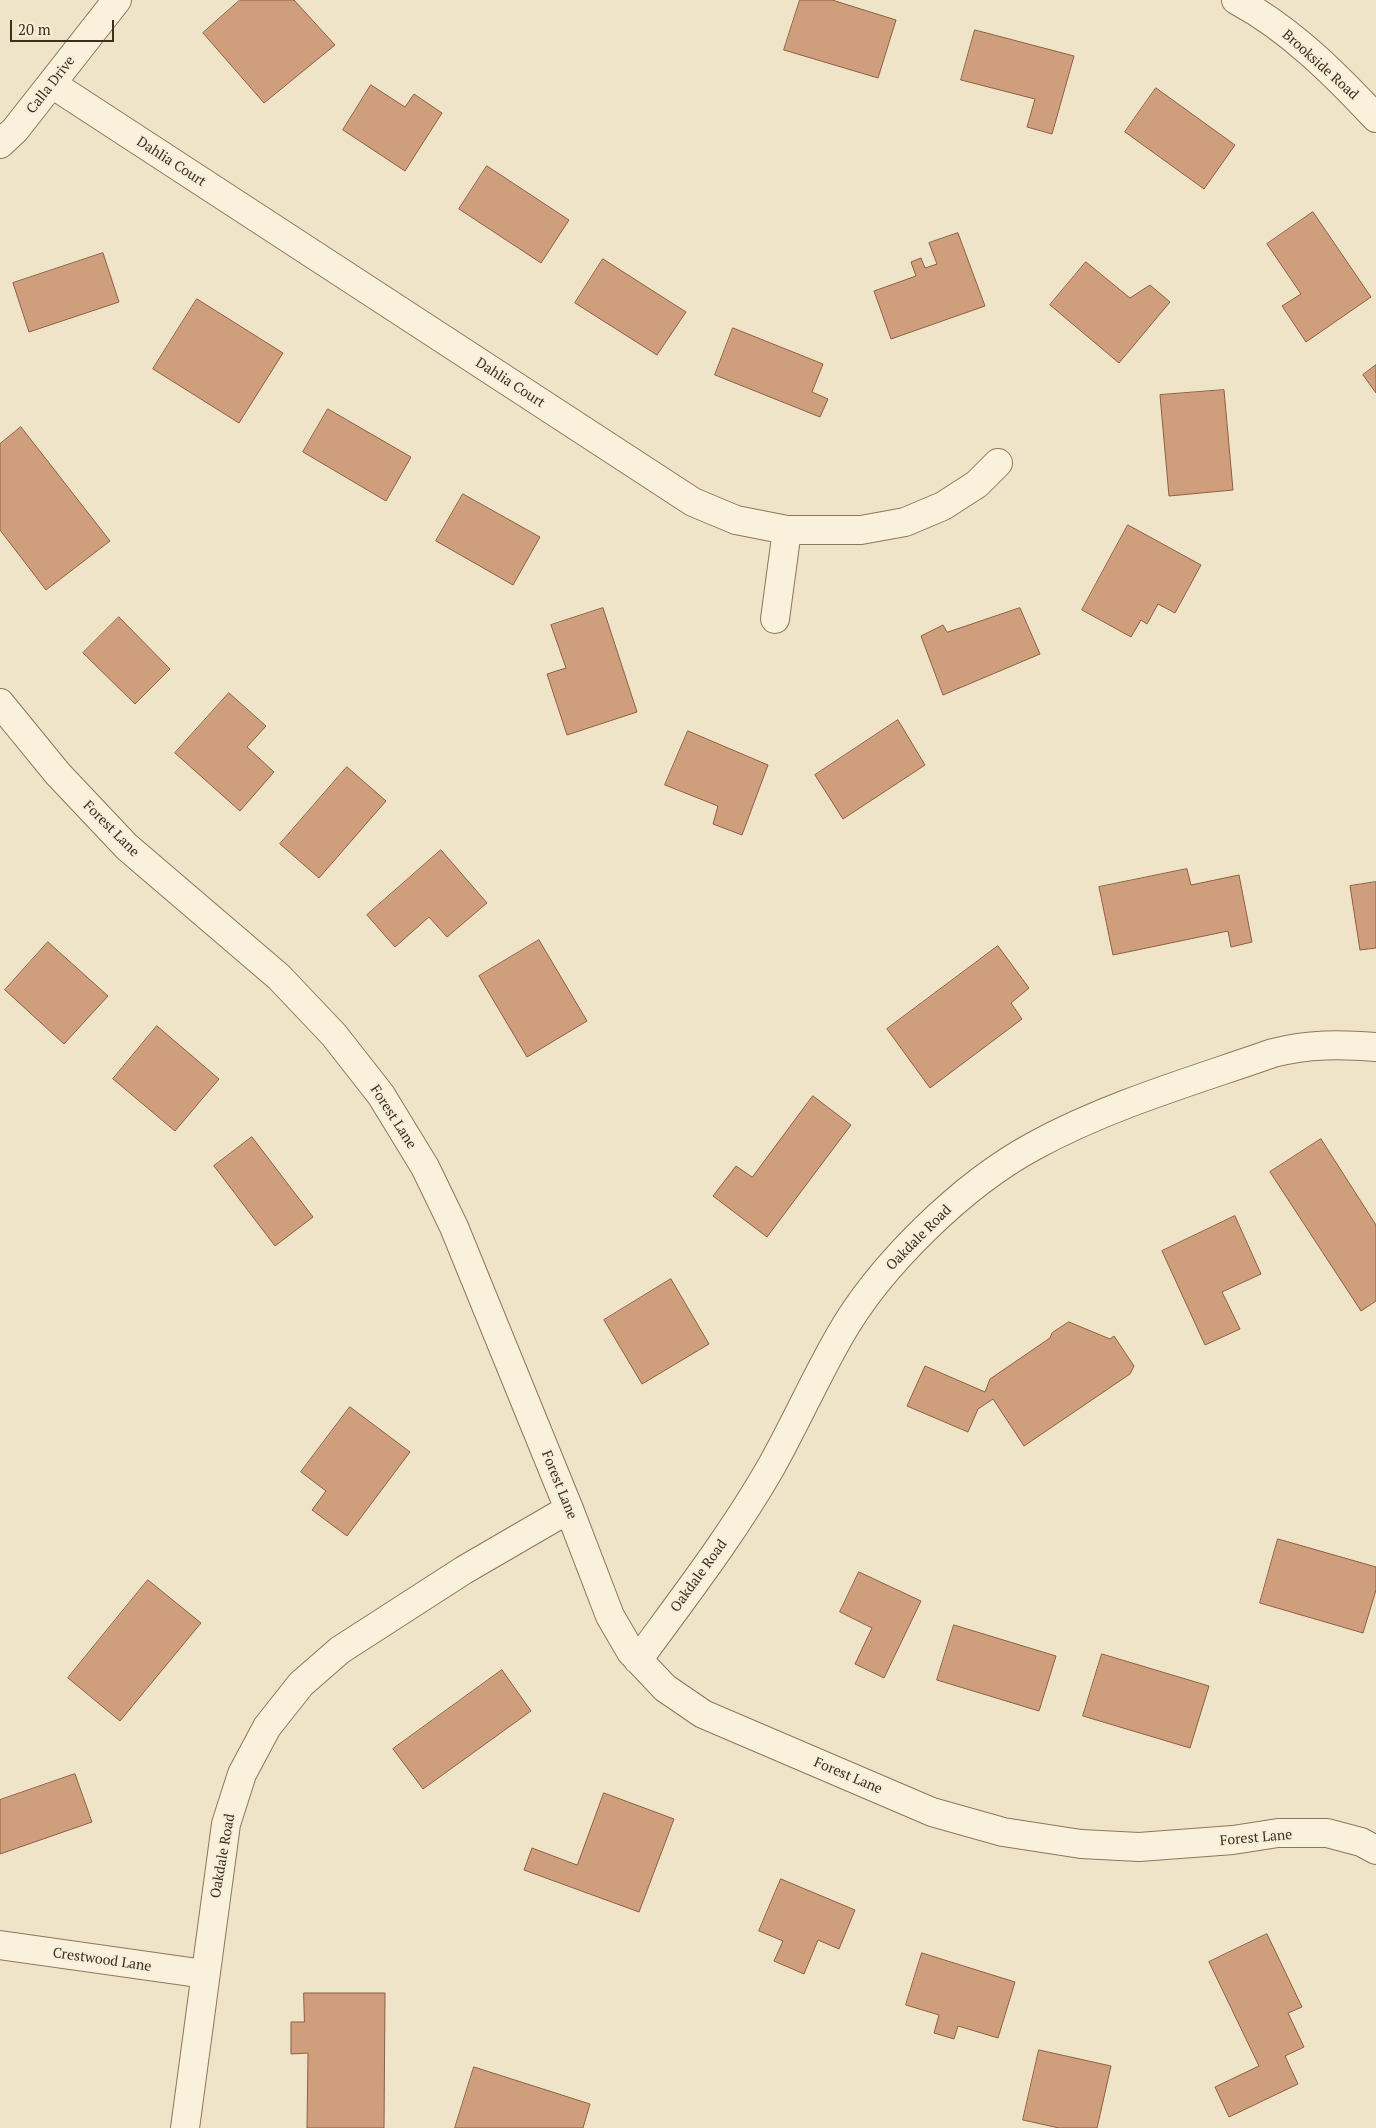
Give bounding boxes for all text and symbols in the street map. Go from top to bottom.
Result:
scale bar [12,10,116,42]
text: 20 m [18,19,51,39]
street label: Brookside Road [1279,26,1361,104]
street label: Calla Drive [23,53,79,117]
street label: Dahlia Court [133,133,209,191]
street label: Dahlia Court [472,354,548,412]
street label: Forest Lane [79,797,143,861]
street label: Forest Lane [366,1082,420,1152]
street label: Oakdale Road [883,1202,955,1274]
street label: Forest Lane [538,1448,580,1522]
street label: Oakdale Road [667,1537,731,1615]
street label: Forest Lane [811,1754,885,1798]
street label: Oakdale Road [207,1812,239,1900]
street label: Forest Lane [1219,1826,1293,1850]
street label: Crestwood Lane [52,1945,152,1975]

